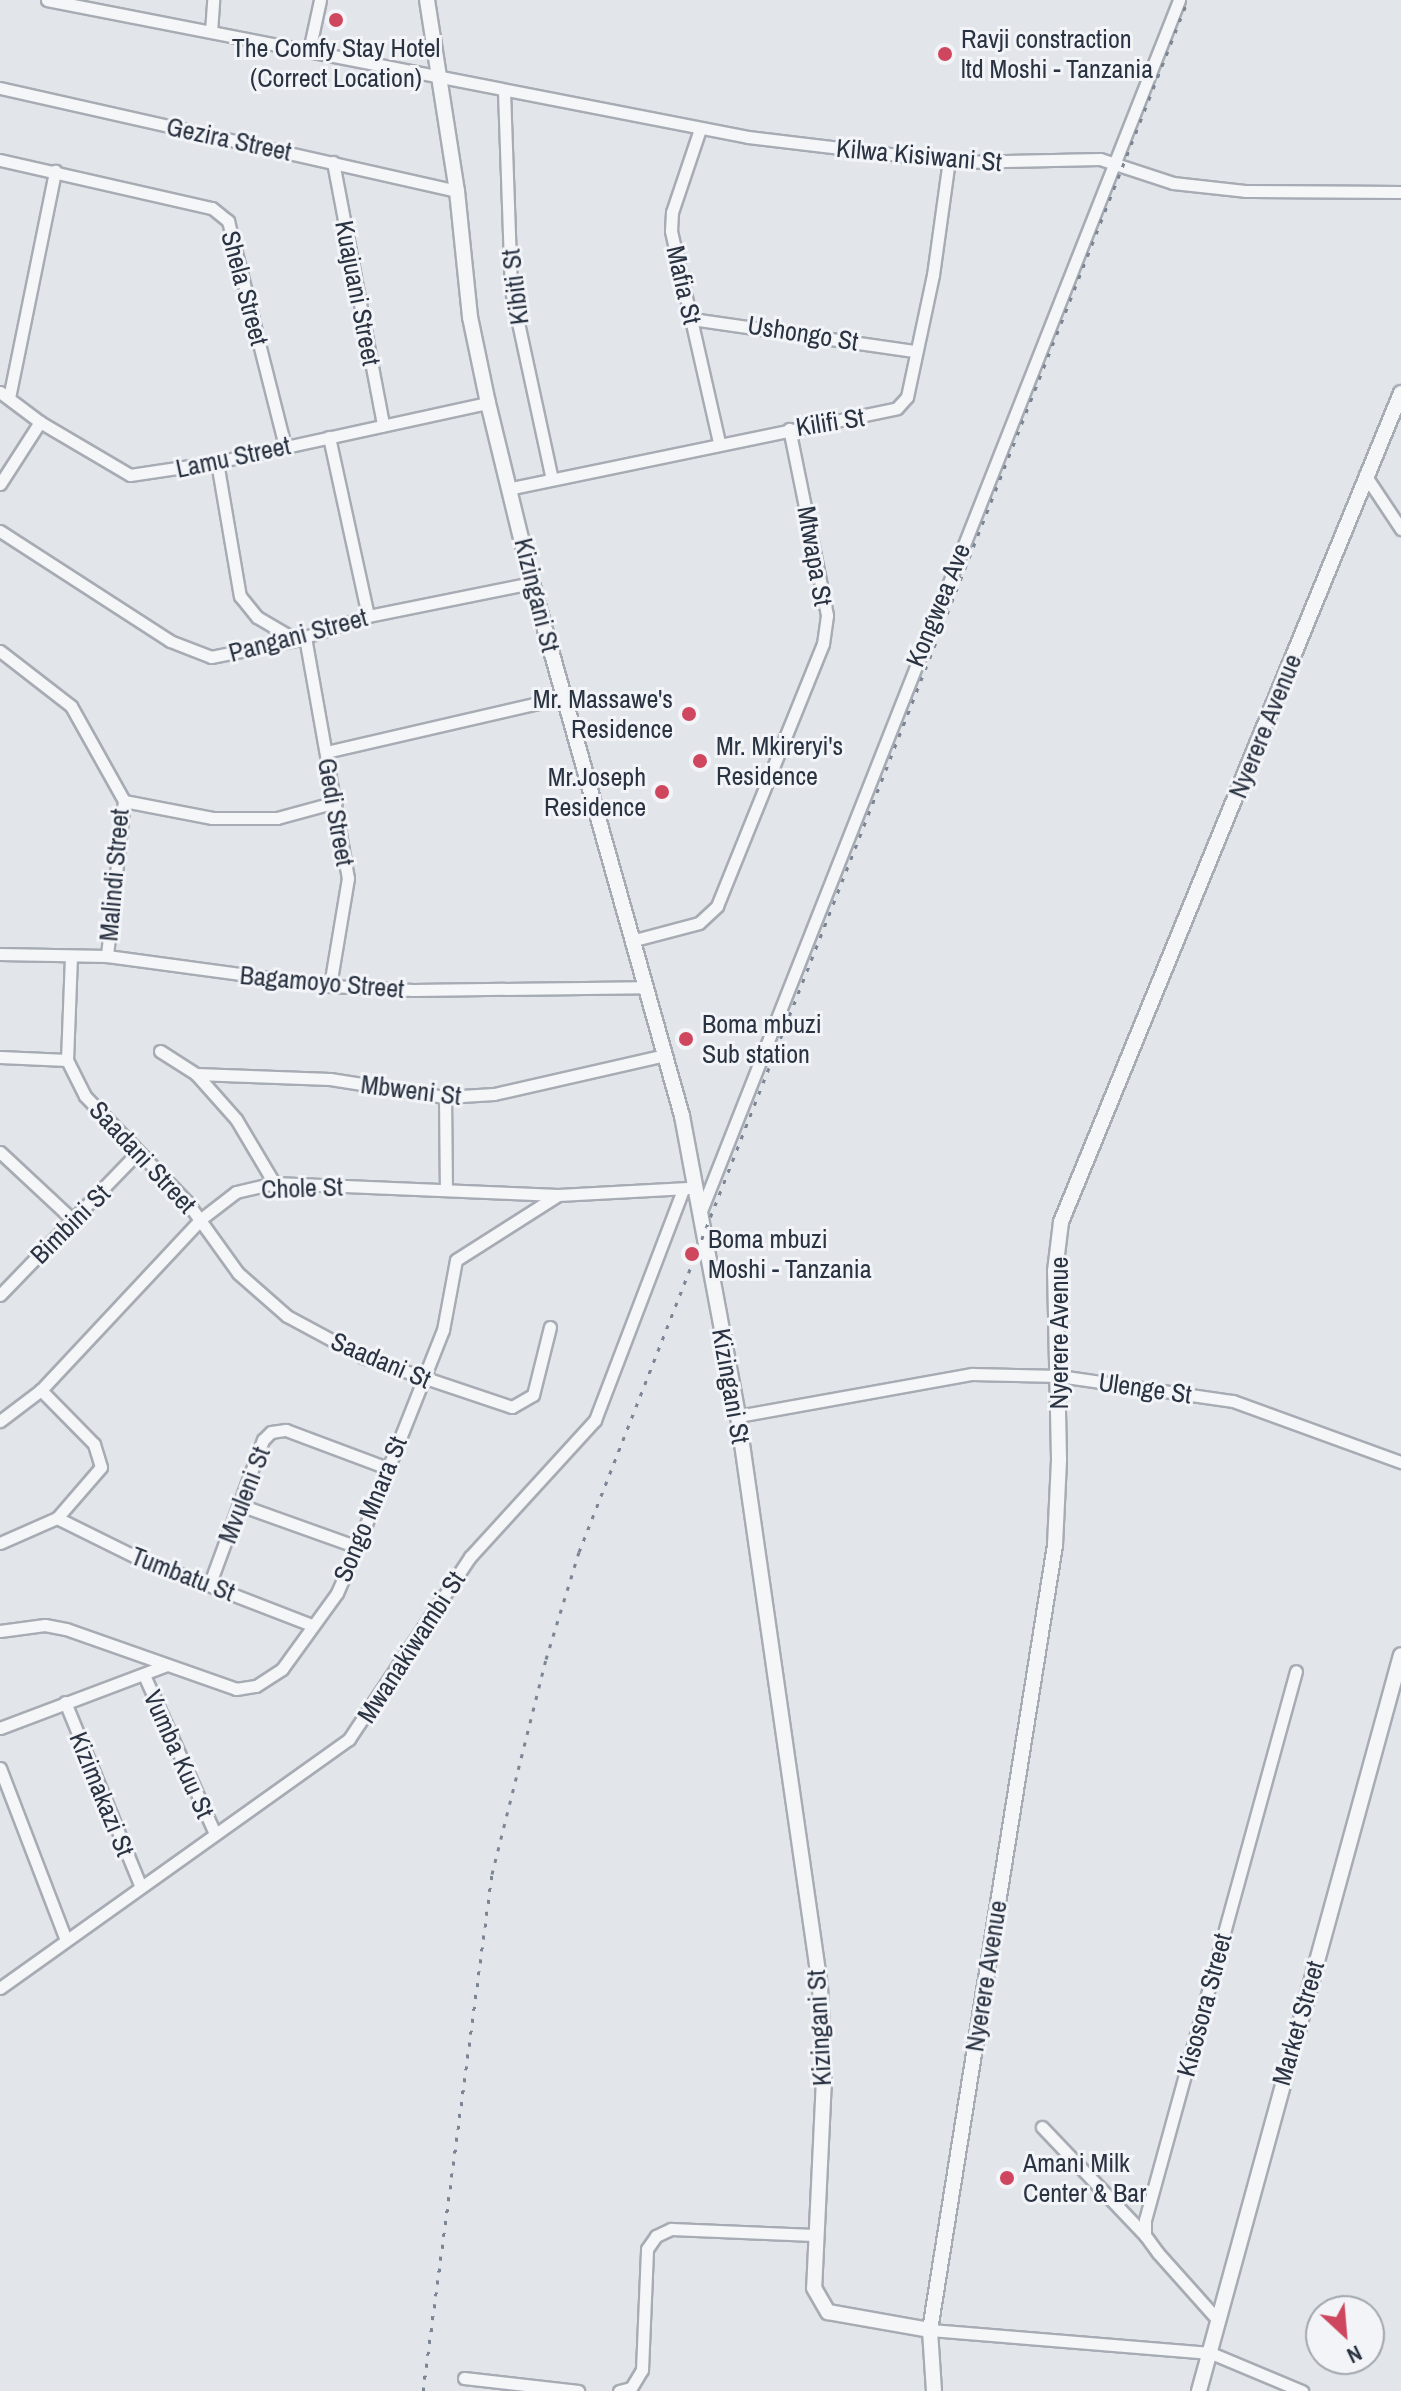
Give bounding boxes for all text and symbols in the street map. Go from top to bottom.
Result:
marker: The Comfy Stay Hotel (Correct Location) [327,11,345,29]
place label: Ravji constraction ltd Moshi - Tanzania [961,23,1153,84]
place label: The Comfy Stay Hotel (Correct Location) [232,32,440,94]
marker: Ravji constraction ltd Moshi - Tanzania [936,45,954,63]
street label: Gezira Street [164,111,294,167]
street label: Kilwa Kisiwani St [835,132,1003,178]
street label: Kuajuani Street [329,218,387,368]
street label: Shela Street [215,227,275,349]
street label: Mafia St [660,243,708,327]
street label: Kibiti St [495,247,535,327]
street label: Ushongo St [746,309,860,357]
street label: Kilifi St [794,401,866,443]
street label: Lamu Street [173,430,293,484]
street label: Mtwapa St [791,504,839,608]
street label: Kizingani St [508,535,566,655]
street label: Kongwea Ave [899,538,977,672]
street label: Pangani Street [225,602,371,668]
street label: Nyerere Avenue [1222,649,1308,803]
place label: Mr. Massawe's Residence [533,683,673,744]
marker: Mr. Massawe's Residence [680,705,698,723]
place label: Mr. Mkireryi's Residence [716,730,843,792]
marker: Mr. Mkireryi's Residence [691,752,709,770]
street label: Gedi Street [311,756,361,868]
place label: Mr.Joseph Residence [544,761,646,822]
marker: Mr.Joseph Residence [653,783,671,801]
street label: Malindi Street [93,808,135,942]
street label: Bagamoyo Street [239,959,405,1005]
place label: Boma mbuzi Sub station [702,1008,822,1070]
marker: Boma mbuzi Sub station [677,1030,695,1048]
street label: Mbweni St [359,1068,463,1112]
street label: Saadani Street [83,1094,203,1220]
street label: Chole St [261,1171,343,1205]
street label: Bimbini St [24,1178,116,1270]
place label: Boma mbuzi Moshi - Tanzania [708,1223,872,1284]
marker: Boma mbuzi Moshi - Tanzania [683,1245,701,1263]
street label: Nyerere Avenue [1043,1256,1075,1410]
street label: Saadani St [326,1325,436,1395]
street label: Kizingani St [706,1326,756,1446]
street label: Ulenge St [1096,1366,1194,1410]
street label: Songo Mnara St [327,1432,413,1586]
street label: Mvuleni St [211,1442,277,1548]
street label: Tumbatu St [127,1540,239,1608]
street label: Mwanakiwambi St [350,1565,472,1729]
street label: Vumba Kuu St [137,1685,221,1823]
street label: Kizimakazi St [63,1727,141,1861]
street label: Nyerere Avenue [959,1898,1013,2054]
street label: Kisosora Street [1170,1930,1238,2080]
street label: Market Street [1265,1957,1331,2089]
street label: Kizingani St [800,1969,838,2087]
place label: Amani Milk Center & Bar [1023,2147,1146,2208]
marker: Amani Milk Center & Bar [998,2169,1016,2187]
north arrow [1305,2295,1385,2375]
text: N [1342,2338,1367,2371]

